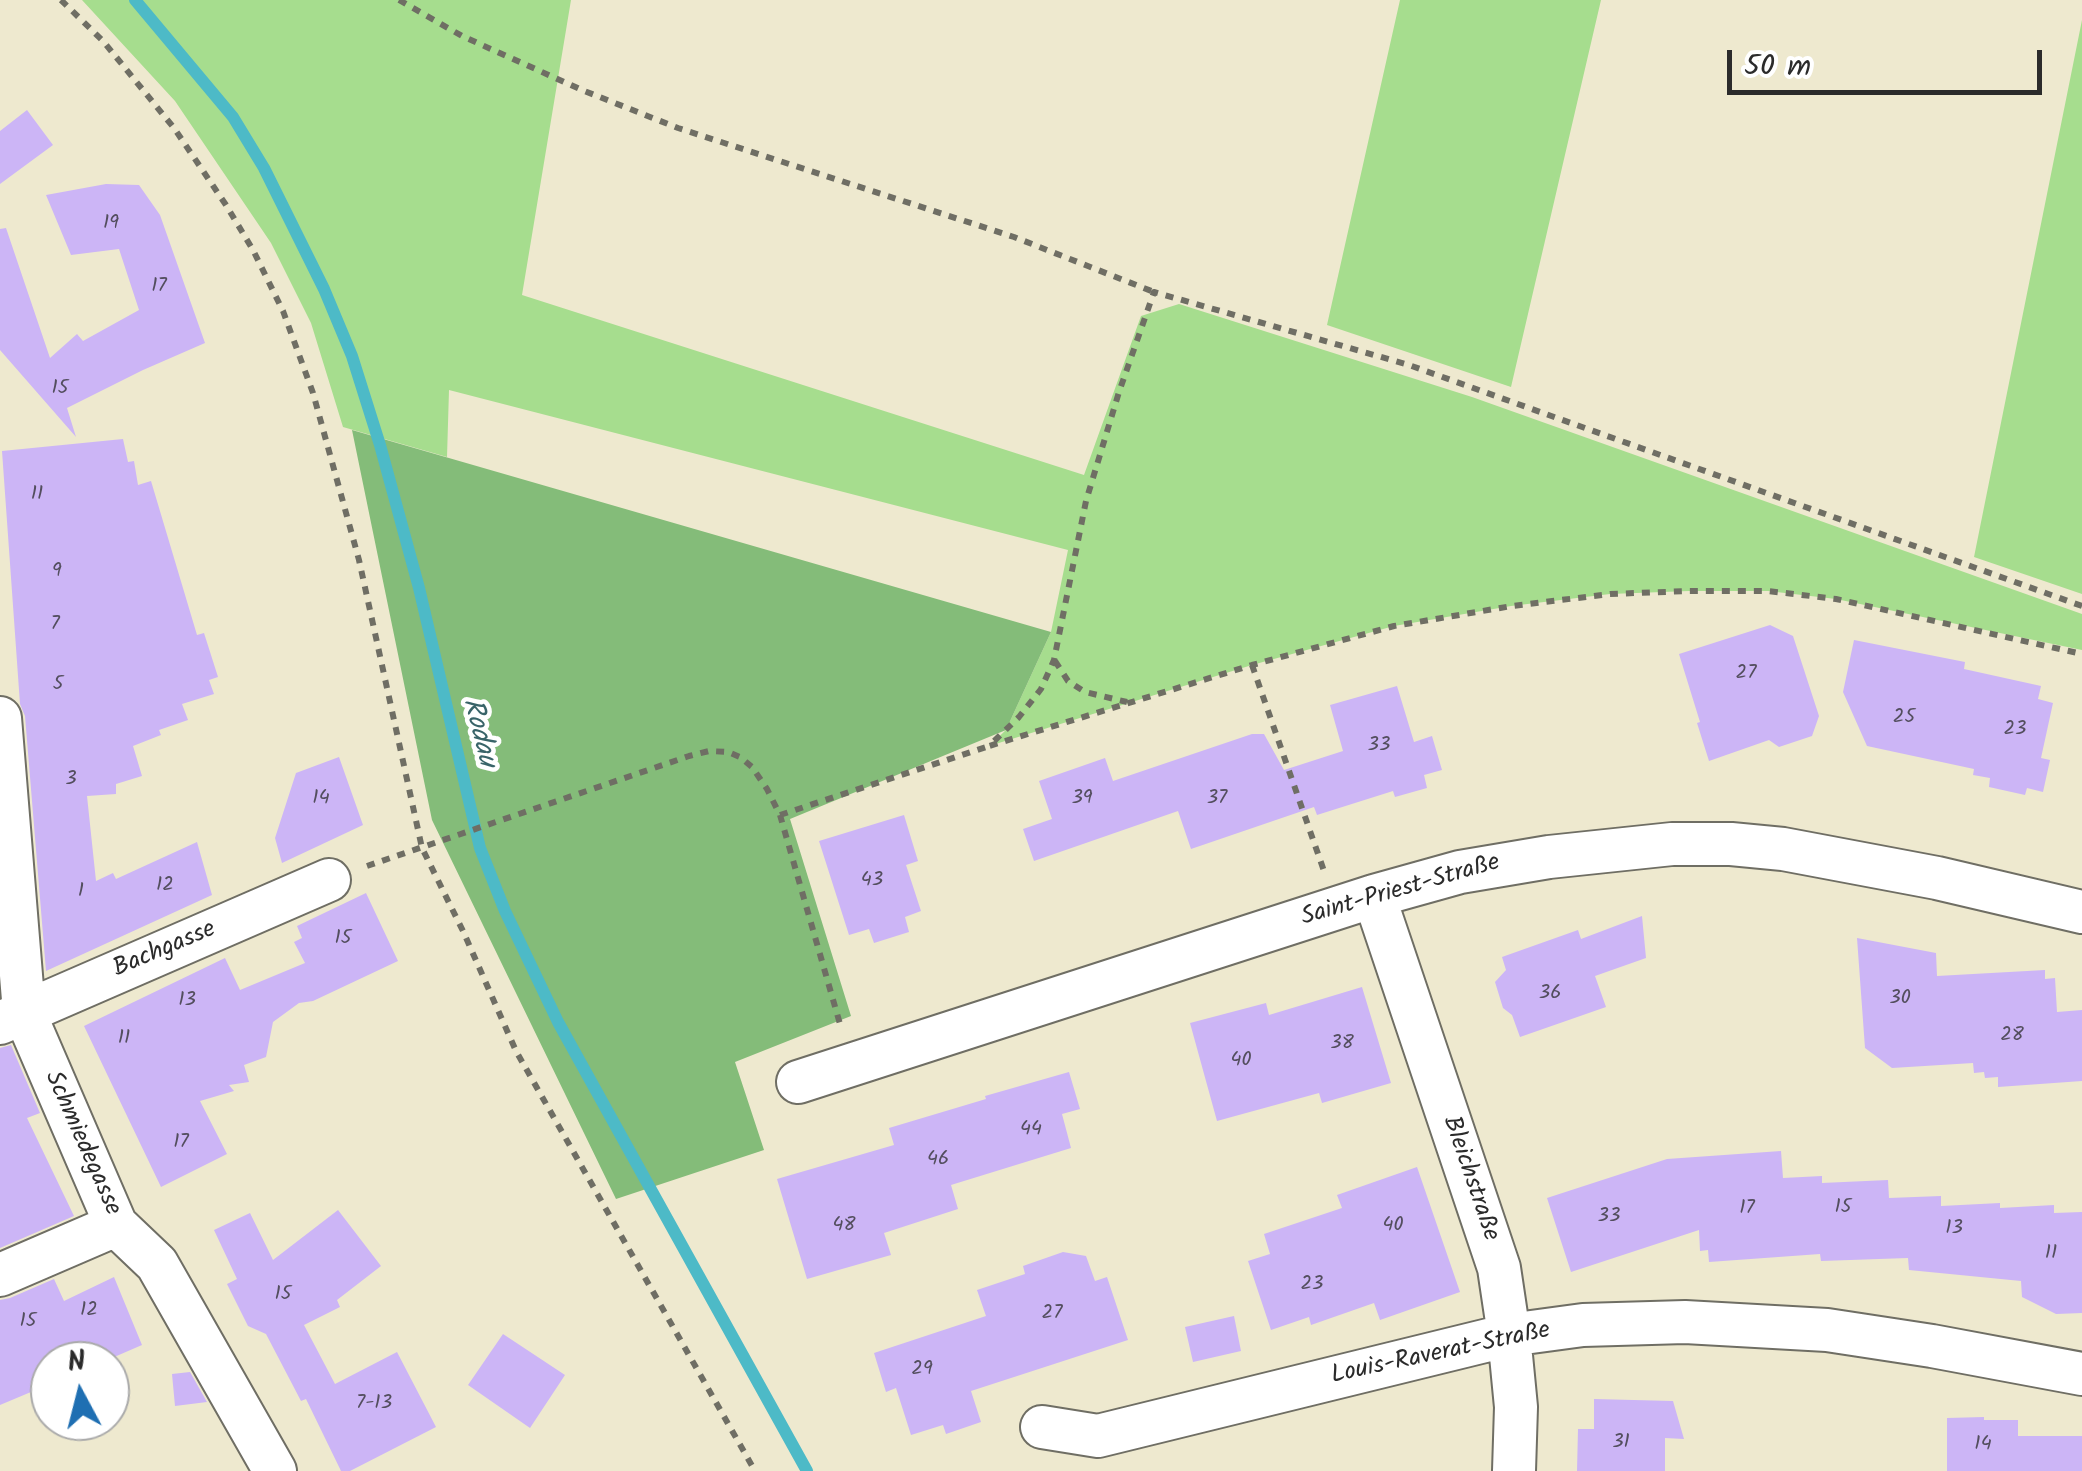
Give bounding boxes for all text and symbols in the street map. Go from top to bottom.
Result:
scale bar [1732,30,2047,92]
text: 50 m [1744,43,1811,91]
house number: 19 [103,213,119,237]
house number: 17 [151,276,167,300]
house number: 15 [51,378,69,402]
house number: 11 [31,484,43,508]
house number: 9 [52,561,62,585]
house number: 7 [50,614,60,638]
house number: 27 [1736,663,1756,687]
house number: 5 [53,674,63,698]
water label: Rodau [452,695,502,771]
house number: 25 [1893,707,1915,731]
house number: 23 [2003,719,2027,743]
house number: 33 [1368,735,1390,759]
house number: 3 [65,769,77,793]
house number: 14 [312,788,330,812]
house number: 39 [1071,788,1093,812]
house number: 37 [1207,788,1227,812]
street label: Saint-Priest-Straße [1298,849,1504,935]
house number: 43 [861,870,883,894]
house number: 12 [156,875,174,899]
house number: 1 [78,881,84,905]
street label: Bachgasse [109,916,221,986]
house number: 15 [334,928,352,952]
house number: 36 [1539,983,1561,1007]
house number: 30 [1889,988,1911,1012]
house number: 13 [178,990,196,1014]
house number: 28 [2000,1025,2024,1049]
house number: 11 [118,1028,130,1052]
house number: 38 [1330,1033,1354,1057]
house number: 40 [1230,1050,1252,1074]
street label: Schmiedegasse [36,1067,126,1221]
street label: Bleichstraße [1434,1113,1504,1245]
house number: 44 [1020,1119,1042,1143]
house number: 17 [173,1132,189,1156]
house number: 46 [927,1149,949,1173]
house number: 15 [1834,1197,1852,1221]
house number: 17 [1739,1198,1755,1222]
house number: 33 [1598,1206,1620,1230]
house number: 48 [832,1215,856,1239]
house number: 40 [1382,1215,1404,1239]
house number: 13 [1945,1218,1963,1242]
house number: 11 [2045,1243,2057,1267]
house number: 23 [1300,1274,1324,1298]
house number: 15 [274,1284,292,1308]
house number: 12 [80,1300,98,1324]
house number: 27 [1042,1303,1062,1327]
house number: 15 [19,1311,37,1335]
street label: Louis-Raverat-Straße [1329,1317,1553,1393]
text: N [65,1339,88,1386]
north arrow [30,1341,130,1441]
house number: 29 [911,1359,933,1383]
house number: 7-13 [356,1393,392,1417]
house number: 31 [1612,1432,1630,1456]
house number: 14 [1974,1434,1992,1458]

